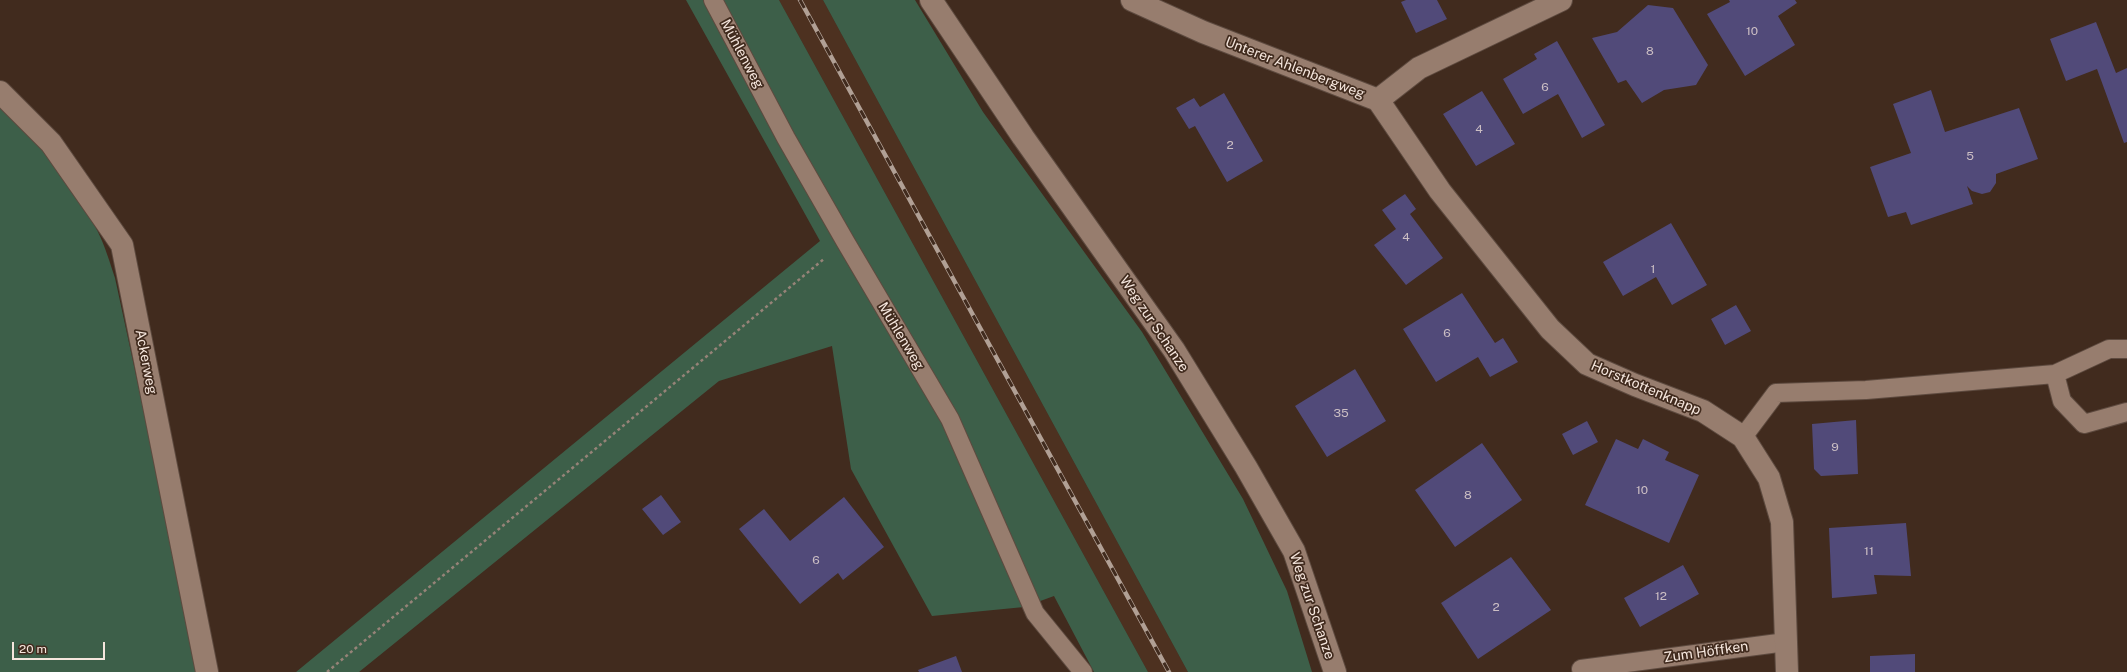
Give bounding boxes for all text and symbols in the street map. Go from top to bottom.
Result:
street label: Mühlenweg [717,17,767,91]
house number: 10 [1746,24,1758,38]
street label: Unterer Ahlenbergweg [1223,34,1367,102]
house number: 8 [1646,44,1654,58]
house number: 6 [1541,80,1549,94]
house number: 4 [1475,122,1483,136]
house number: 2 [1226,138,1234,152]
house number: 5 [1966,149,1974,163]
house number: 4 [1402,230,1410,244]
house number: 1 [1651,262,1655,276]
street label: Weg zur Schanze [1116,273,1192,375]
street label: Mühlenweg [874,299,928,373]
house number: 6 [1443,326,1451,340]
street label: Ackerweg [131,328,161,396]
street label: Horstkottenknapp [1588,357,1704,419]
house number: 35 [1333,406,1349,420]
house number: 9 [1831,440,1839,454]
house number: 10 [1636,483,1648,497]
house number: 8 [1464,488,1472,502]
house number: 11 [1864,544,1874,558]
street label: Weg zur Schanze [1286,550,1338,662]
house number: 6 [812,553,820,567]
house number: 12 [1655,589,1667,603]
house number: 2 [1492,600,1500,614]
scale bar [14,634,107,660]
street label: Zum Höffken [1663,638,1749,666]
text: 20 m [19,642,47,656]

